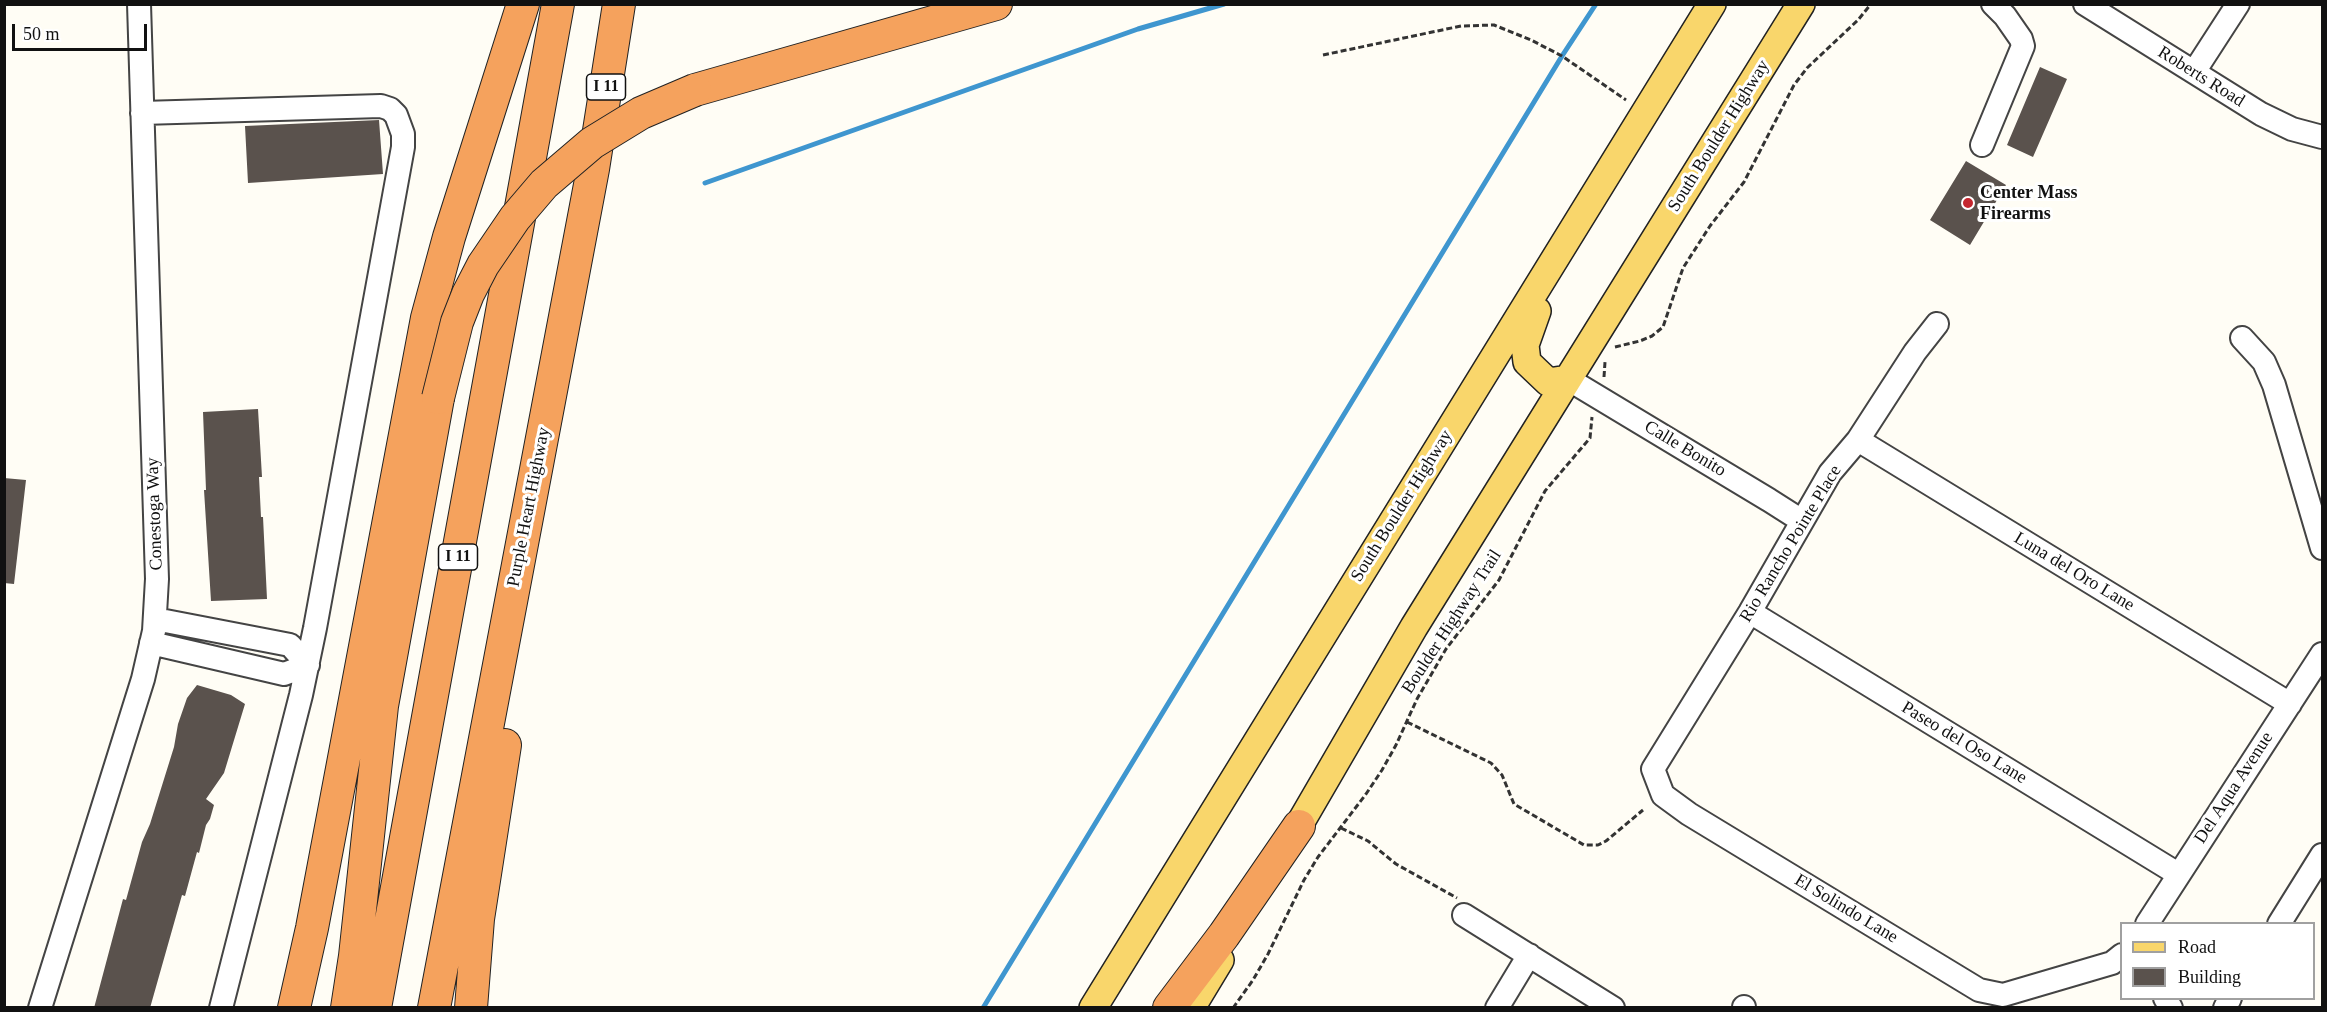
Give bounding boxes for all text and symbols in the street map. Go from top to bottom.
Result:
scale bar [15,12,150,50]
text: 50 m [23,24,60,44]
street label: Roberts Road [2154,42,2248,112]
street label: South Boulder Highway [1663,56,1775,216]
road number: I 11 [586,74,626,100]
place label: Center Mass Firearms [1980,182,2077,224]
marker: Center Mass Firearms [1961,196,1975,210]
street label: Calle Bonito [1640,416,1730,482]
street label: Purple Heart Highway [503,425,555,589]
street label: South Boulder Highway [1346,426,1458,586]
street label: Conestoga Way [142,457,168,571]
street label: Rio Rancho Pointe Place [1736,462,1846,626]
street label: Luna del Oro Lane [2010,528,2138,616]
road number: I 11 [438,544,478,570]
street label: Boulder Highway Trail [1397,546,1507,698]
street label: Paseo del Oso Lane [1897,697,2031,789]
street label: Del Aqua Avenue [2190,728,2278,848]
street label: El Solindo Lane [1790,870,1902,948]
legend [2120,922,2315,1000]
text: Road [2178,937,2216,957]
text: Building [2178,967,2241,987]

